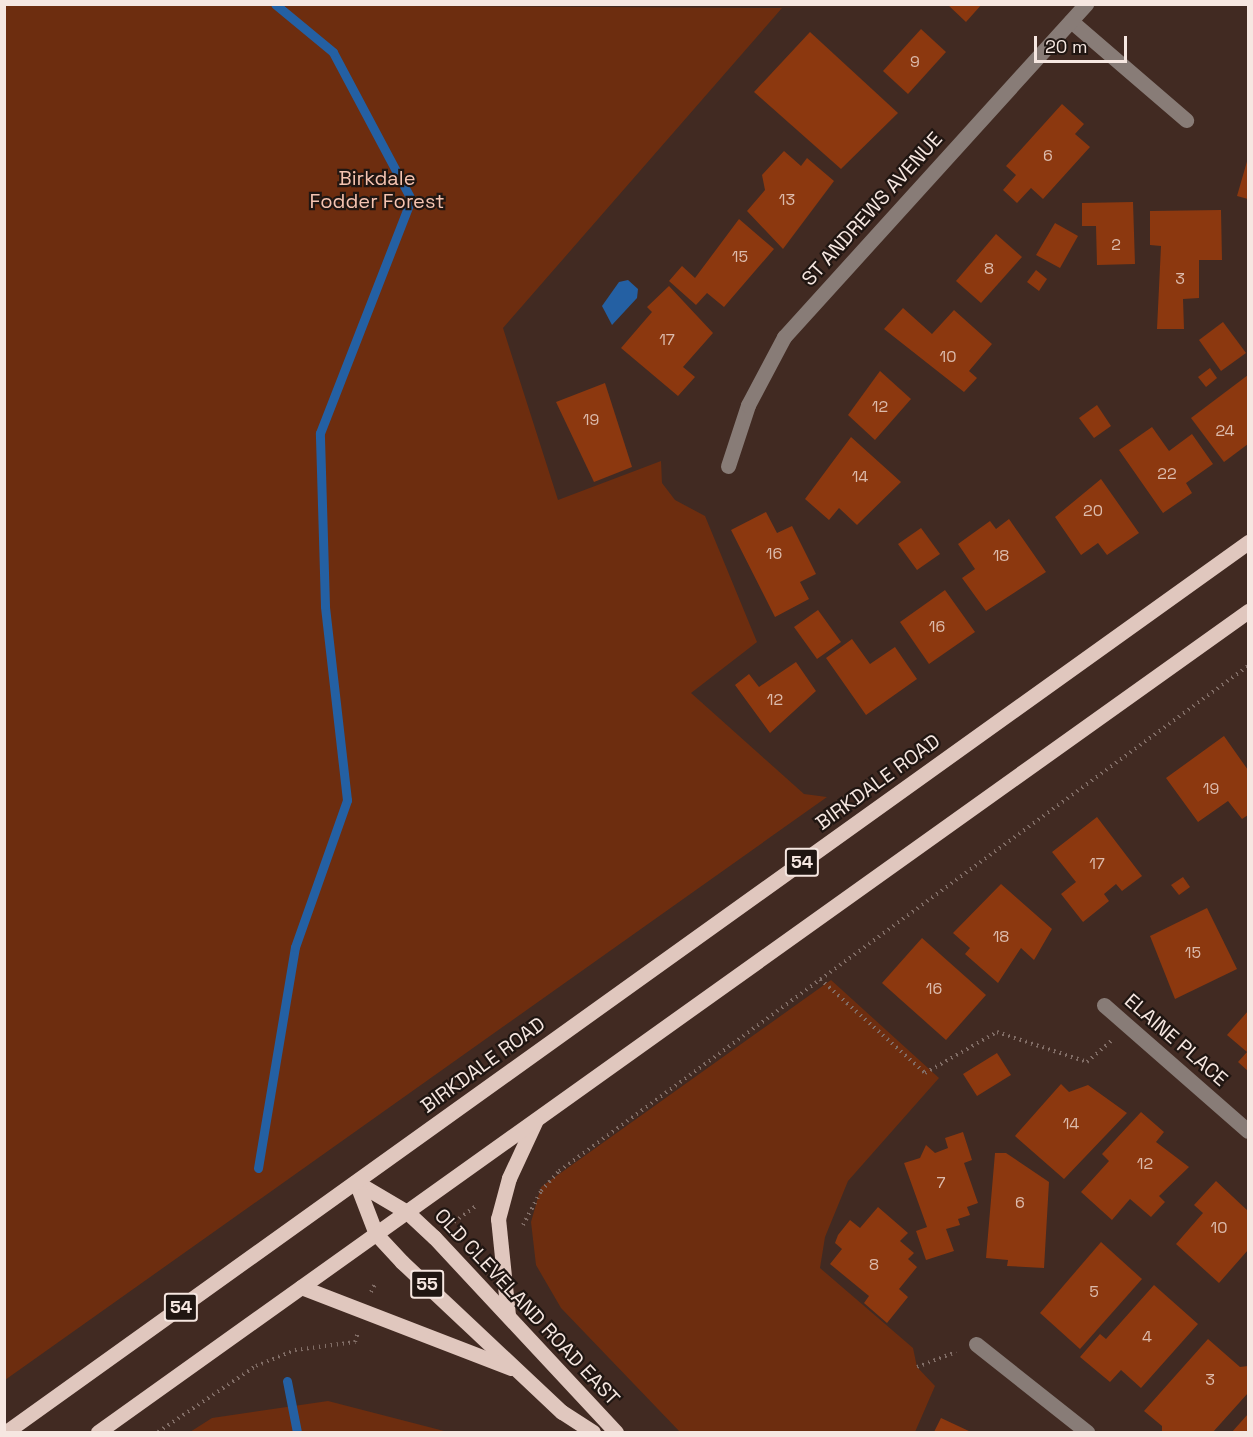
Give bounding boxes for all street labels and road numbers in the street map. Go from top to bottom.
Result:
street label: ST ANDREWS AVENUE [796,127,948,291]
street label: BIRKDALE ROAD [811,729,945,835]
road number: 54 [784,847,820,877]
street label: ELAINE PLACE [1120,989,1232,1091]
street label: BIRKDALE ROAD [416,1012,550,1118]
street label: OLD CLEVELAND ROAD EAST [429,1204,625,1410]
road number: 55 [409,1269,445,1299]
road number: 54 [163,1292,199,1322]

